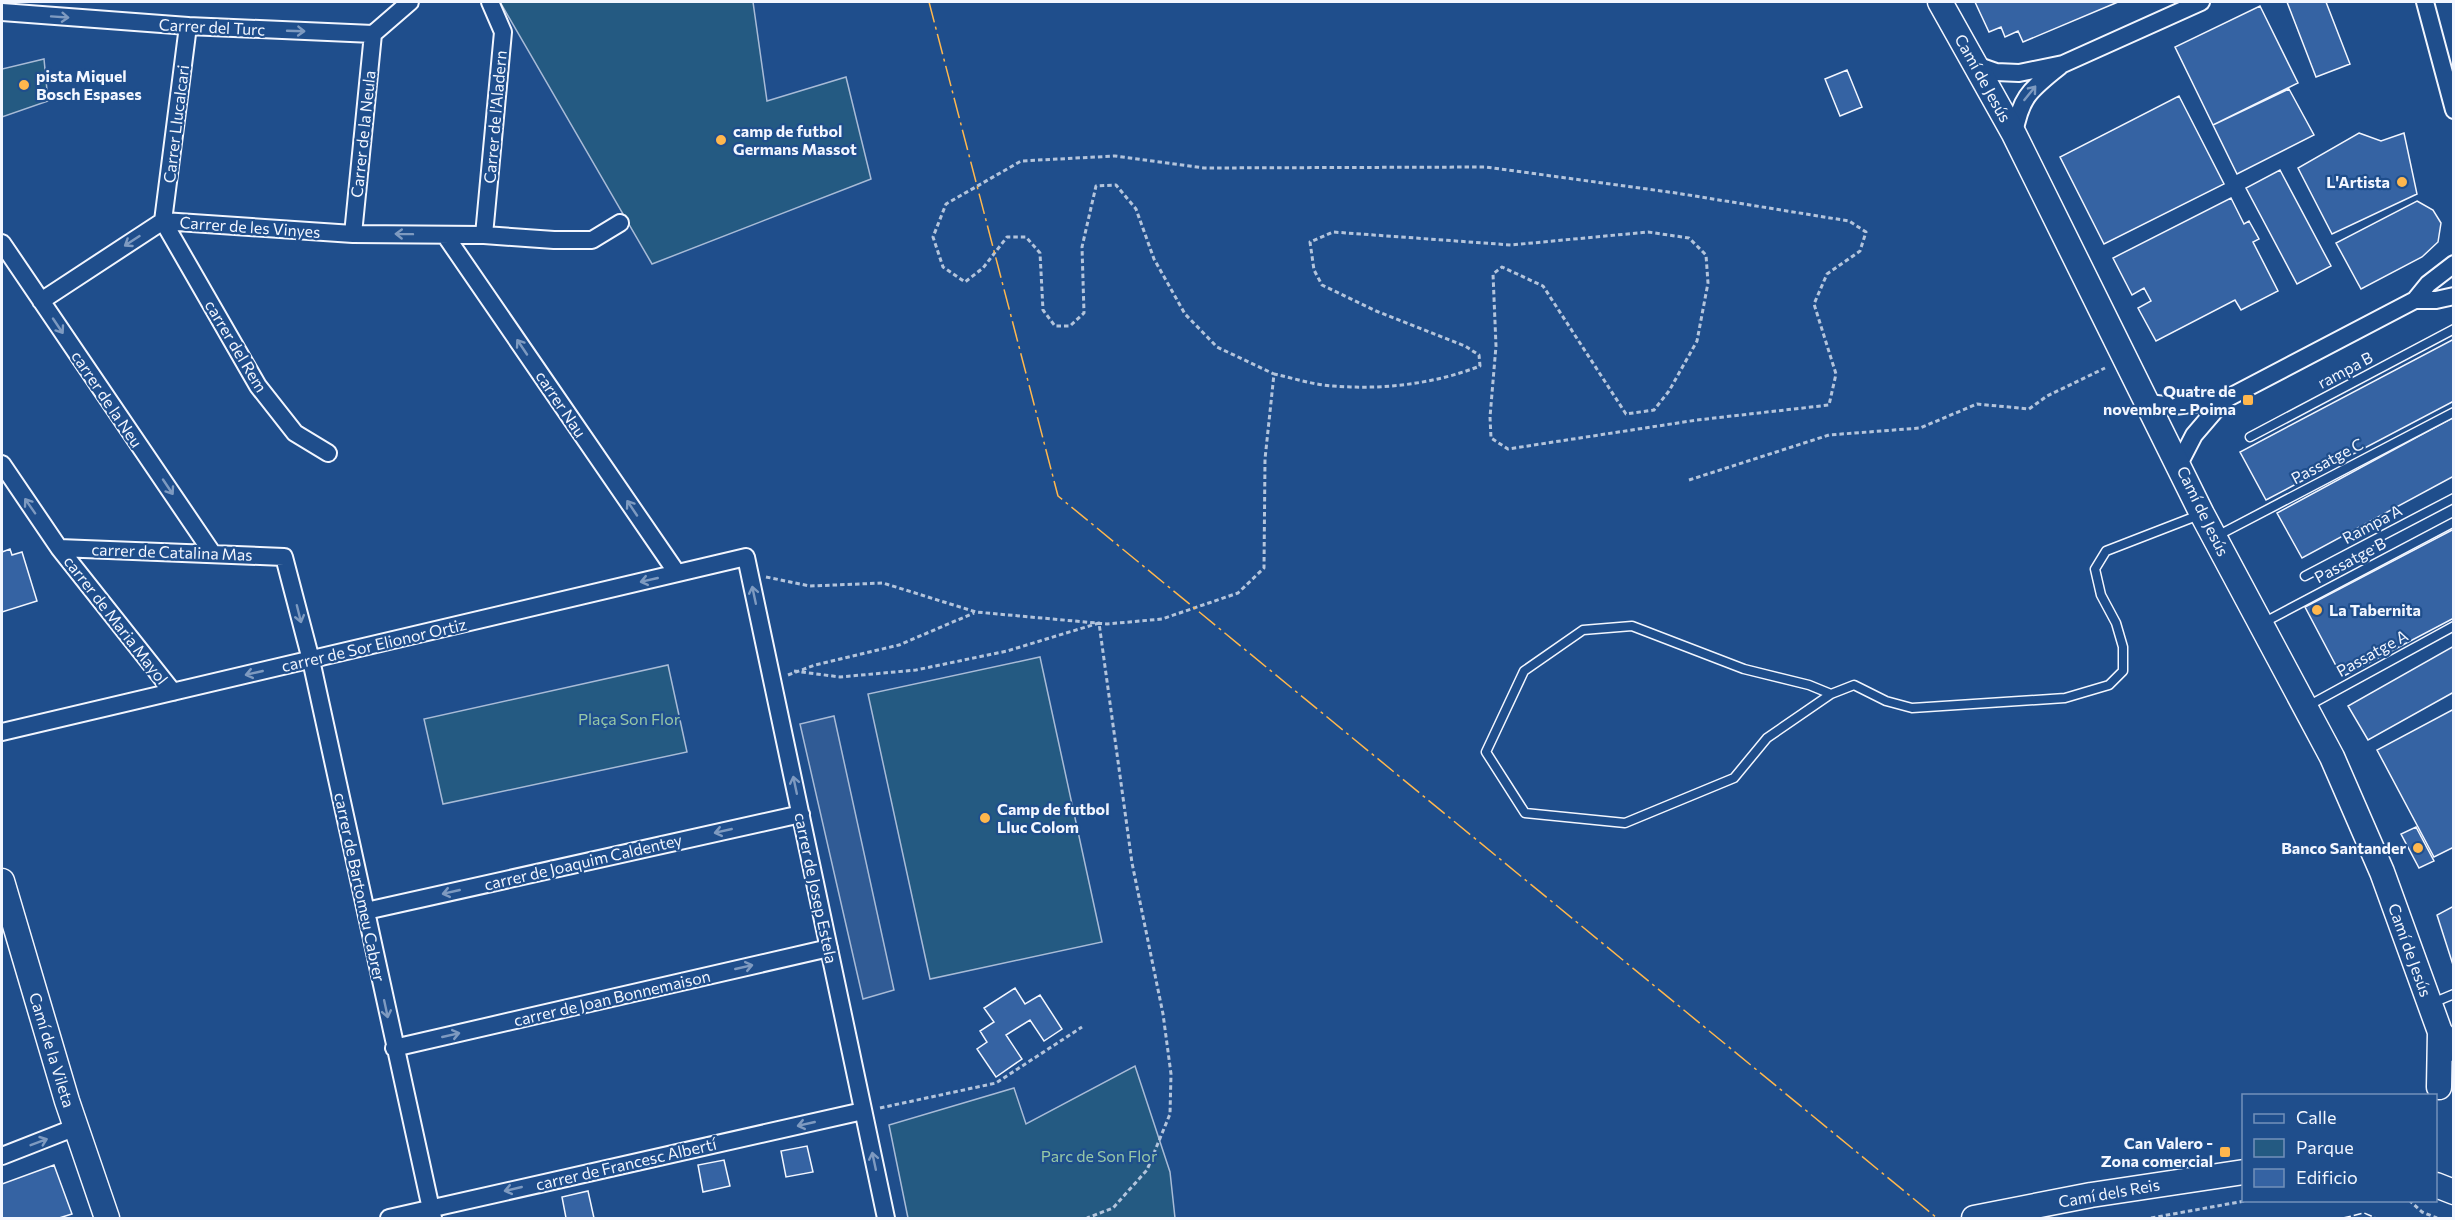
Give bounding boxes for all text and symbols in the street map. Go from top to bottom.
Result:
one-way arrow [49,11,69,22]
street label: Carrer del Turc [158,14,266,39]
one-way arrow [286,25,306,37]
street label: Camí de Jesús [1951,30,2015,125]
street label: Carrer de l'Aladern [479,50,510,184]
street label: Carrer Llucalcari [159,64,192,184]
place label: pista Miquel Bosch Espases [36,66,142,103]
street label: Carrer de la Neula [346,69,379,199]
marker: pista Miquel Bosch Espases [17,78,31,92]
one-way arrow [2023,85,2036,101]
place label: camp de futbol Germans Massot [733,121,857,158]
marker: camp de futbol Germans Massot [714,133,728,147]
place label: L'Artista [2326,172,2390,191]
marker: L'Artista [2395,175,2409,189]
street label: Carrer de les Vinyes [179,212,321,241]
one-way arrow [395,228,415,240]
one-way arrow [124,236,141,248]
street label: carrer del Rem [201,296,271,395]
one-way arrow [52,318,64,334]
one-way arrow [516,339,528,356]
street label: carrer de la Neu [68,347,147,451]
street label: rampa B [2314,347,2376,392]
street label: carrer Nau [532,367,591,441]
place label: Quatre de novembre - Poima [2103,381,2236,418]
marker: Quatre de novembre - Poima [2241,393,2255,407]
street label: Passatge C [2287,434,2366,487]
street label: Camí de Jesús [2173,463,2233,559]
one-way arrow [162,479,174,495]
one-way arrow [24,498,36,515]
one-way arrow [626,499,639,516]
street label: Rampa A [2339,500,2405,547]
street label: Passatge B [2311,533,2389,586]
street label: carrer de Catalina Mas [91,539,253,564]
street label: carrer de Maria Mayol [60,552,172,688]
one-way arrow [639,575,659,586]
one-way arrow [748,585,760,604]
place label: La Tabernita [2329,600,2421,619]
marker: La Tabernita [2310,603,2324,617]
one-way arrow [293,604,305,623]
street label: carrer de Sor Elionor Ortiz [280,614,468,675]
street label: Passatge A [2333,625,2411,680]
one-way arrow [245,667,264,679]
park label: Plaça Son Flor [578,709,681,728]
one-way arrow [789,776,800,796]
street label: carrer de Bartomeu Cabrer [331,791,390,984]
place label: Camp de futbol Lluc Colom [997,799,1110,836]
street label: carrer de Josep Estela [791,811,842,965]
marker: Camp de futbol Lluc Colom [978,811,992,825]
one-way arrow [714,826,733,837]
street label: carrer de Joaquim Caldentey [482,829,684,894]
place label: Banco Santander [2281,838,2406,857]
marker: Banco Santander [2411,841,2425,855]
one-way arrow [442,887,461,898]
street label: Camí de Jesús [2385,901,2436,999]
one-way arrow [734,961,753,973]
street label: carrer de Joan Bonnemaison [512,966,712,1029]
street label: Camí de la Vileta [26,990,79,1110]
one-way arrow [381,999,392,1018]
one-way arrow [441,1029,460,1041]
legend [2242,1094,2437,1202]
text: Calle [2296,1106,2336,1128]
one-way arrow [797,1119,816,1130]
street label: carrer de Francesc Albertí [534,1133,719,1194]
place label: Can Valero - Zona comercial [2101,1133,2213,1170]
one-way arrow [29,1135,48,1146]
text: Parque [2296,1136,2354,1158]
marker: Can Valero - Zona comercial [2218,1145,2232,1159]
park label: Parc de Son Flor [1041,1146,1158,1165]
one-way arrow [868,1152,879,1172]
text: Edificio [2296,1166,2358,1188]
street label: Camí dels Reis [2057,1174,2161,1211]
one-way arrow [504,1184,524,1195]

